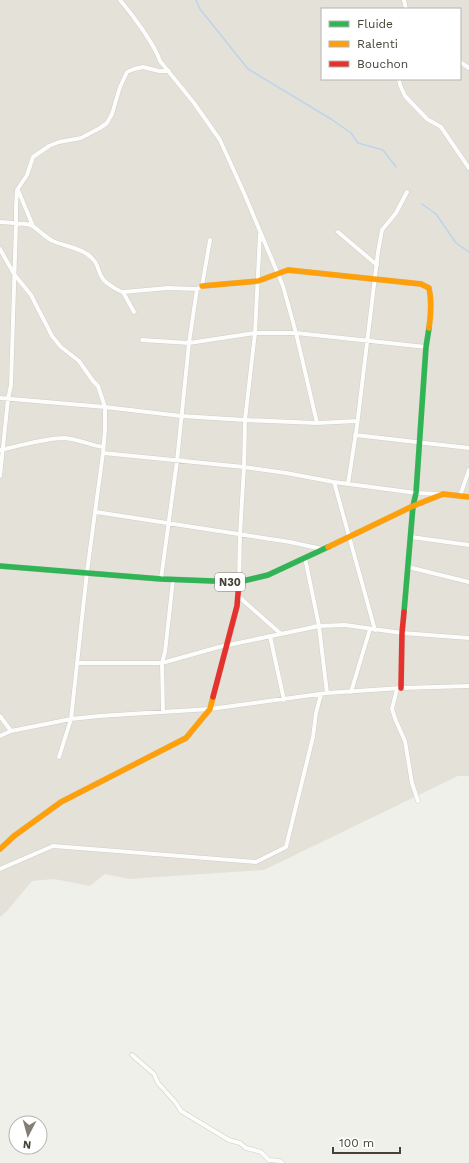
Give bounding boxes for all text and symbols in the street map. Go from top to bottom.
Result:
legend [321,8,461,80]
text: Fluide [357,17,393,31]
text: Ralenti [357,37,398,51]
text: Bouchon [357,57,408,71]
road number: N30 [215,573,245,591]
north arrow [8,1115,48,1155]
scale bar [333,1129,400,1155]
text: 100 m [339,1136,374,1150]
text: N [22,1138,32,1151]

